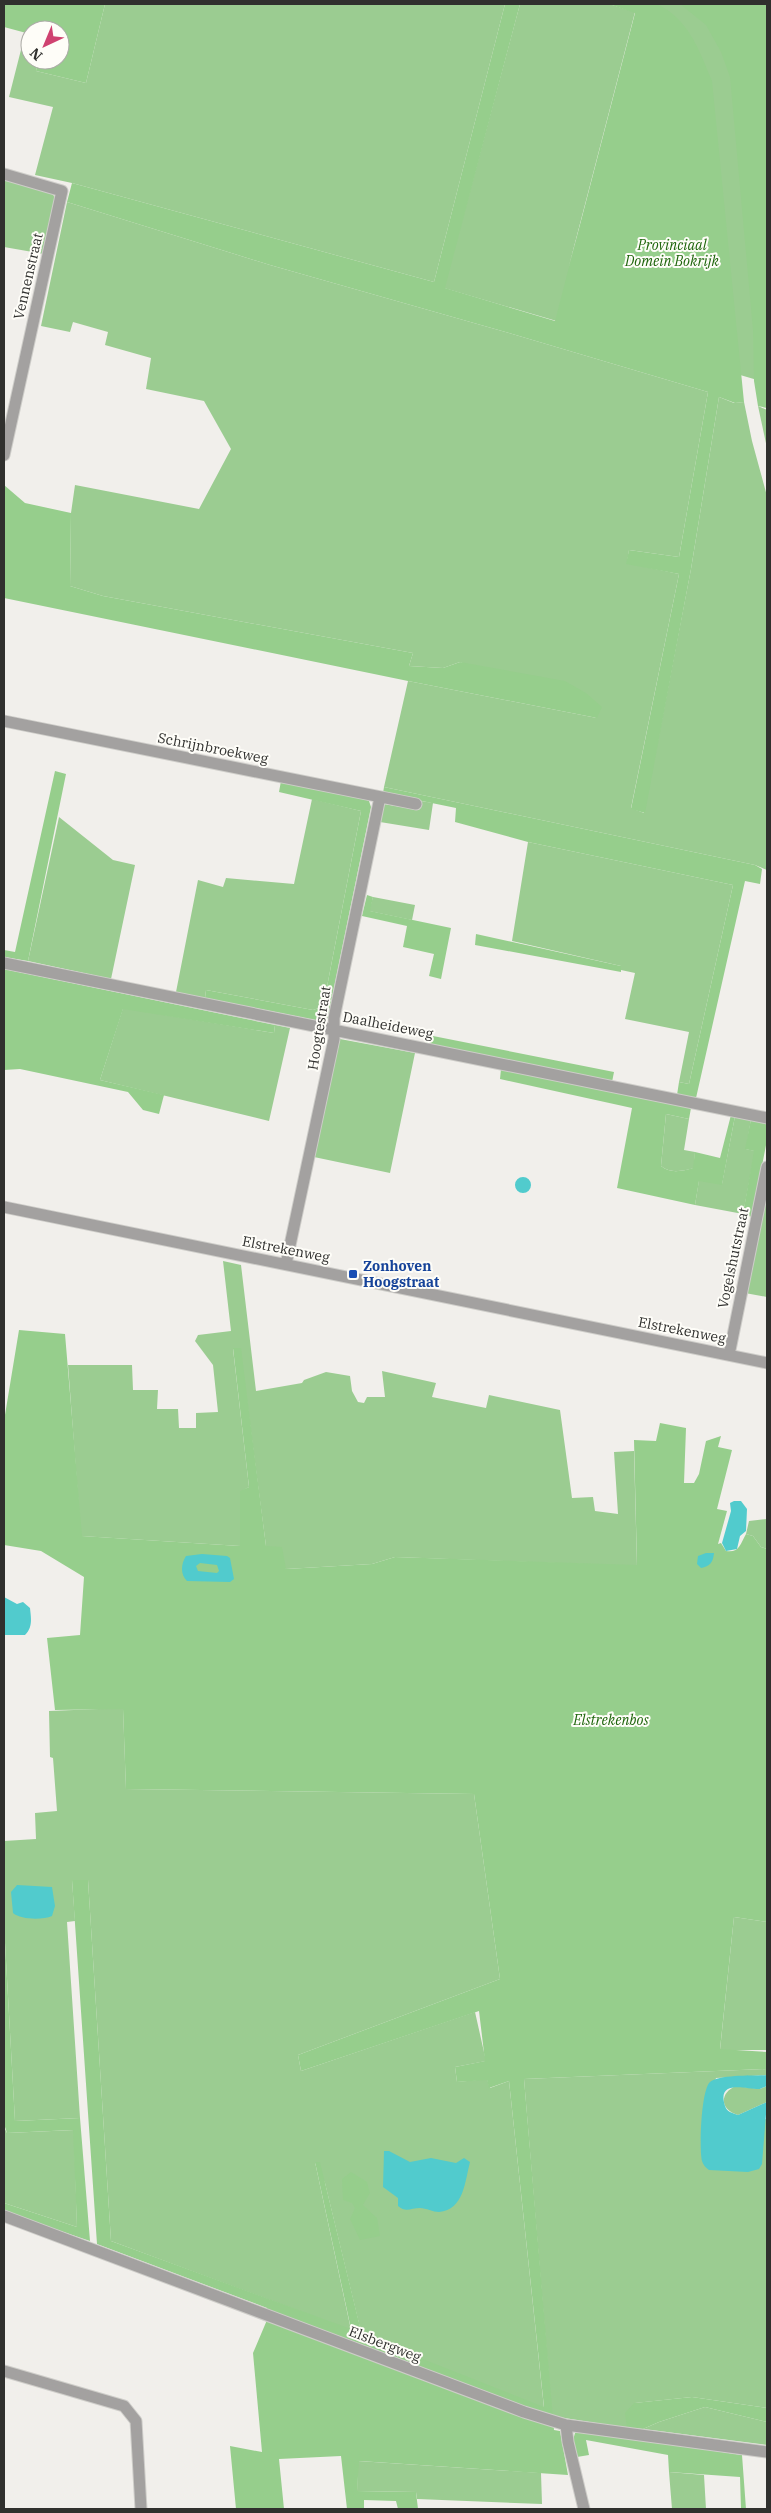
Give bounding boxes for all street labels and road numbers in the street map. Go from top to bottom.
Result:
street label: Vennenstraat [9,231,47,321]
street label: Schrijnbroekweg [156,728,270,768]
street label: Hoogtestraat [303,985,335,1071]
street label: Daalheideweg [341,1007,435,1043]
street label: Vogelshutstraat [714,1206,753,1310]
street label: Elstrekenweg [241,1232,332,1266]
street label: Elstrekenweg [637,1313,728,1347]
street label: Elsbergweg [346,2322,424,2366]

